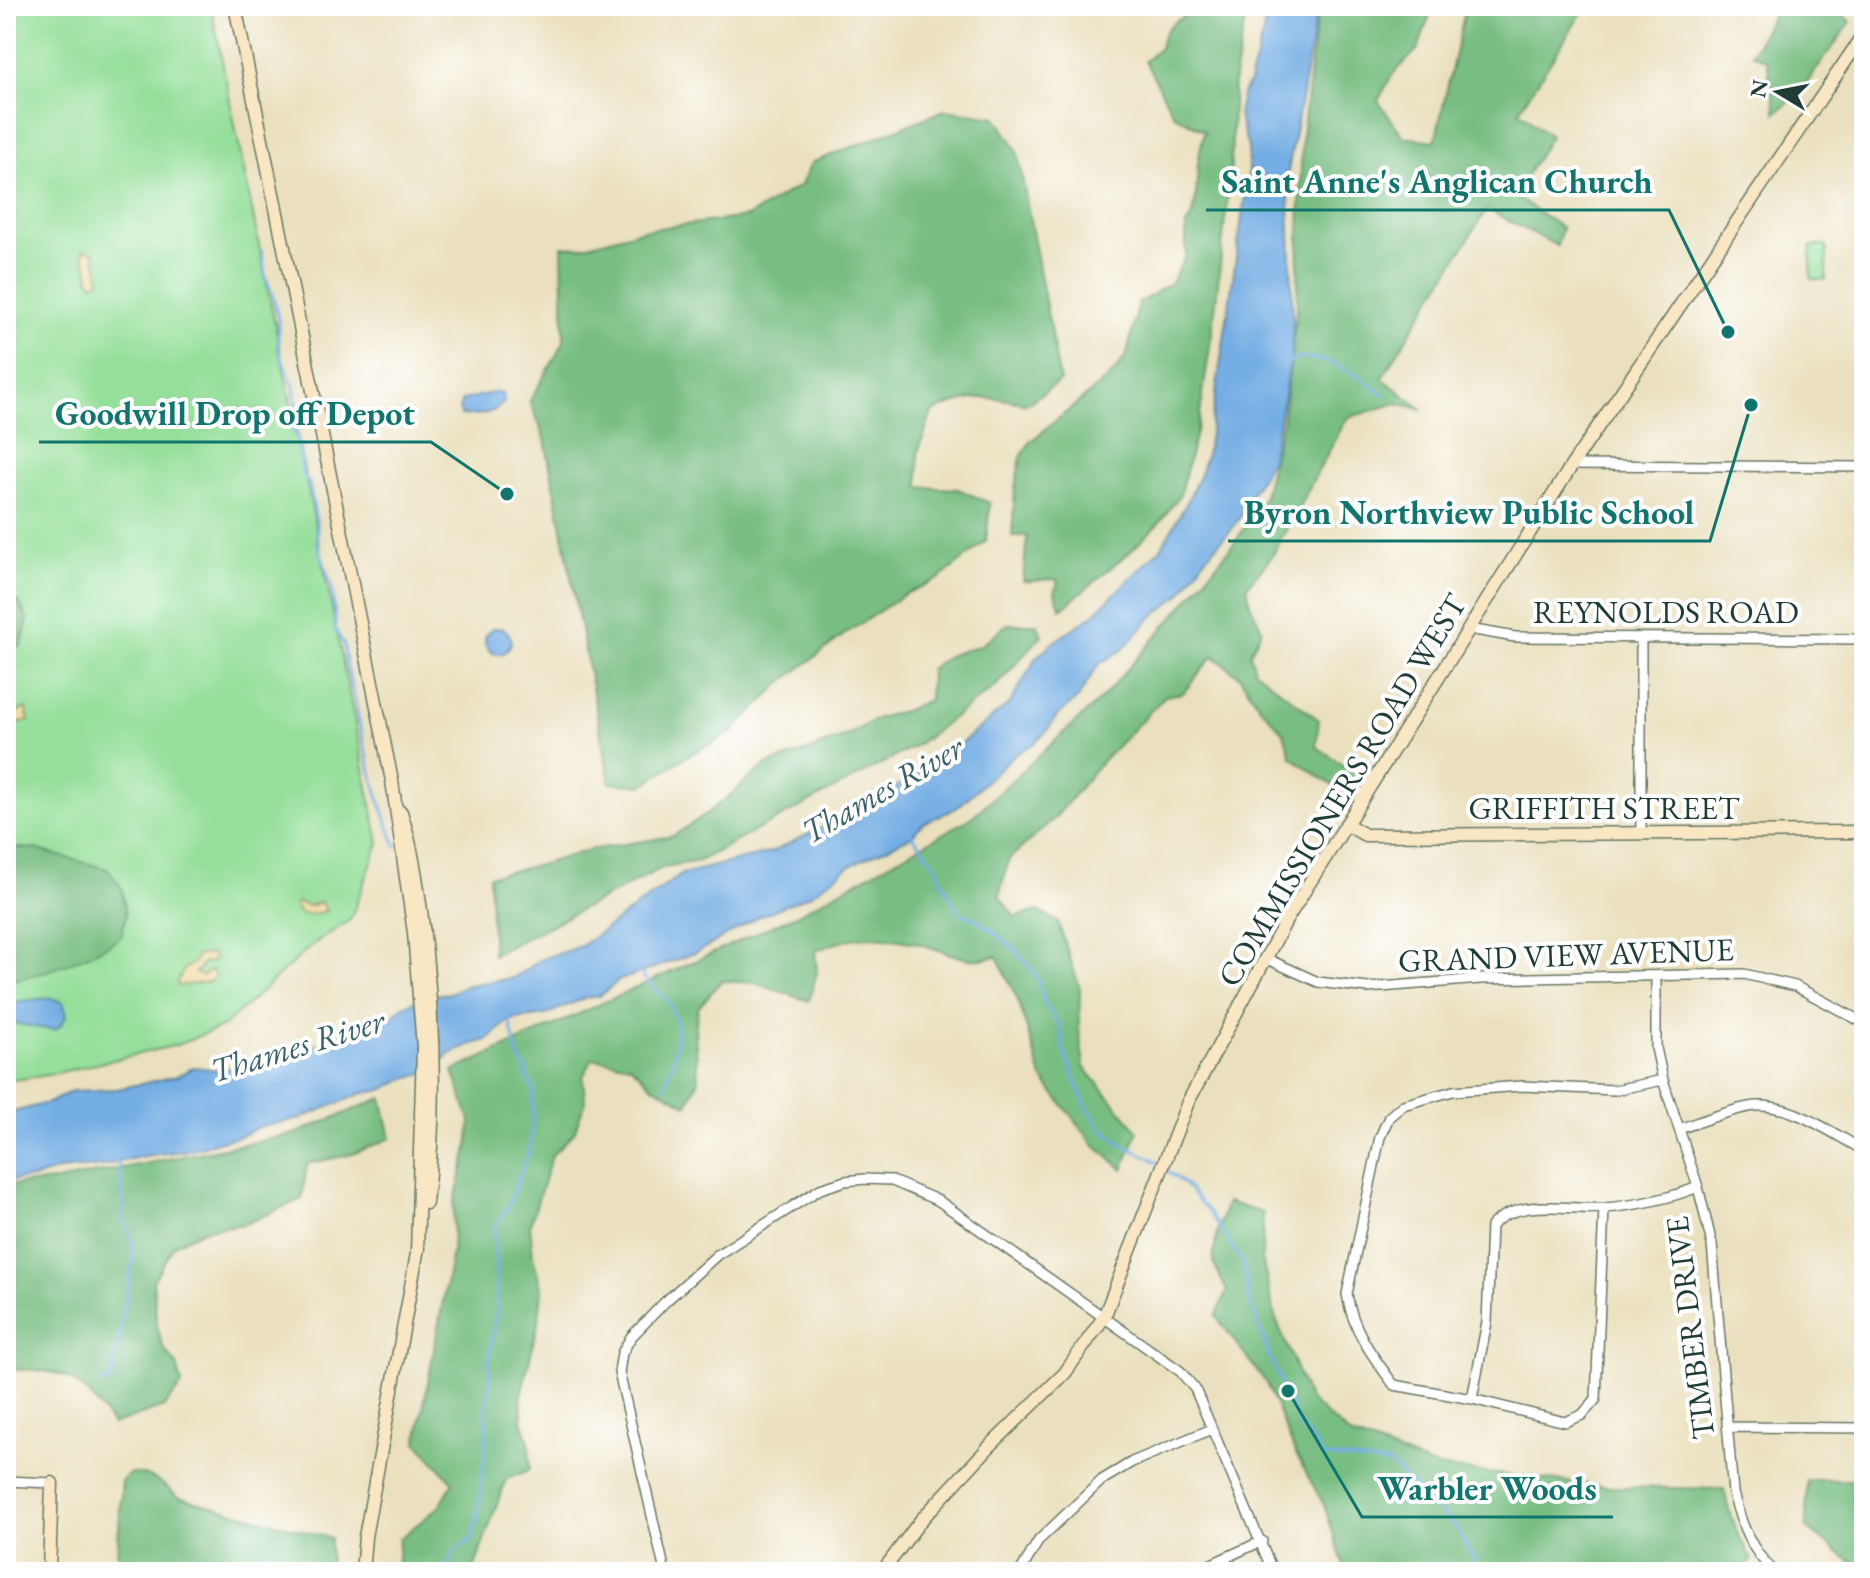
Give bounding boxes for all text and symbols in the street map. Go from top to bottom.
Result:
north arrow [1738,52,1818,132]
text: N [1743,77,1775,100]
callout: Saint Anne's Anglican Church [1206,152,1669,210]
text: Saint Anne's Anglican Church [1221,159,1653,203]
callout: Goodwill Drop off Depot [39,384,431,442]
text: Goodwill Drop off Depot [55,391,415,435]
callout: Byron Northview Public School [1228,483,1710,541]
text: Byron Northview Public School [1244,490,1695,534]
street label: COMMISSIONERS ROAD WEST [1208,585,1476,994]
street label: REYNOLDS ROAD [1533,591,1799,633]
water label: Thames River [793,724,973,853]
street label: GRIFFITH STREET [1468,787,1740,829]
street label: GRAND VIEW AVENUE [1397,928,1735,982]
water label: Thames River [204,997,392,1092]
street label: TIMBER DRIVE [1655,1214,1725,1442]
callout: Warbler Woods [1362,1459,1613,1517]
text: Warbler Woods [1377,1466,1597,1510]

